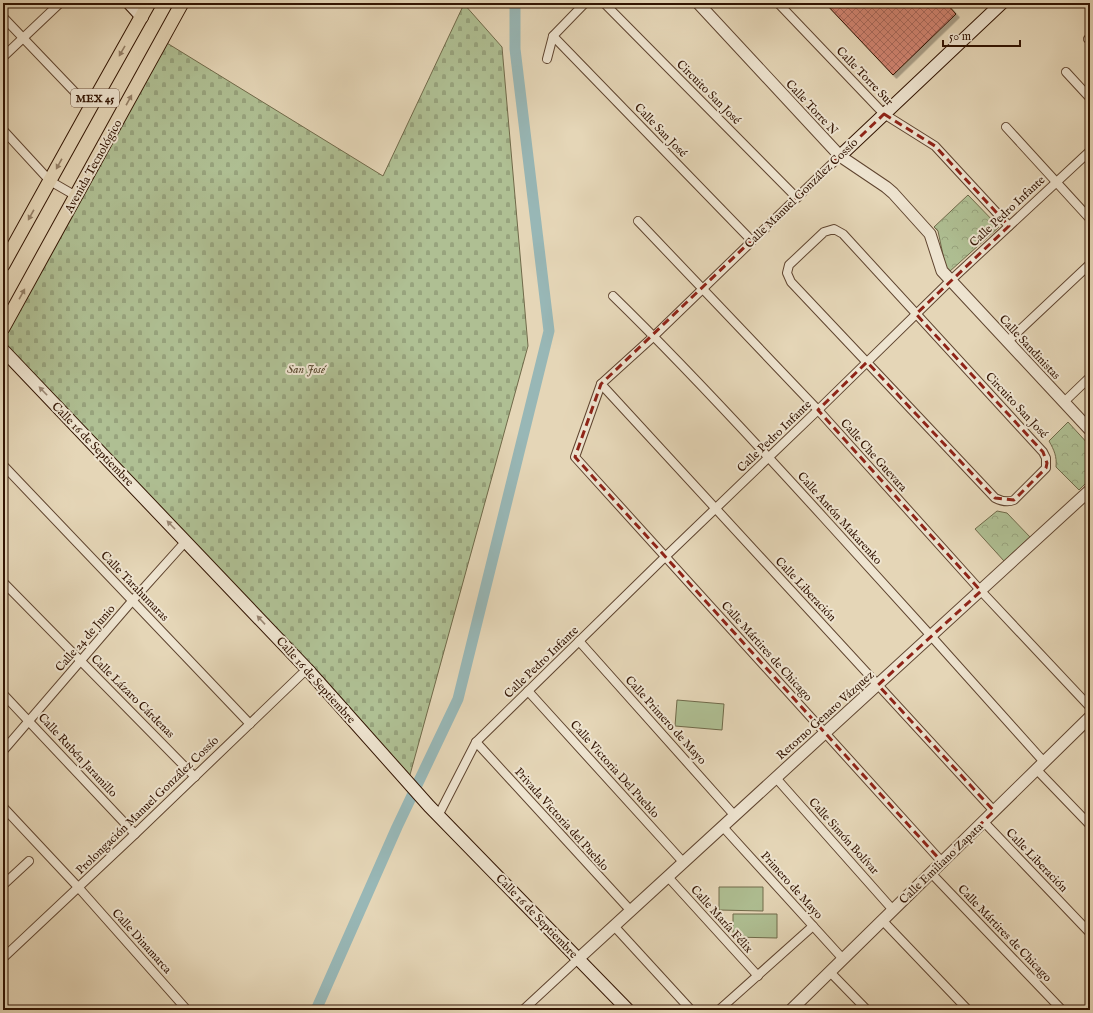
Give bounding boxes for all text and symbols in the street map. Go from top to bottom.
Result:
scale bar [943,22,1020,48]
text: 50 m [949,29,971,44]
street label: Calle Torre Sur [833,44,897,109]
one-way arrow [119,45,126,57]
street label: Circuito San José [673,57,744,129]
street label: Calle Torre N [782,77,841,138]
road number: MEX 45 [71,89,119,107]
one-way arrow [125,94,132,106]
street label: Calle San José [630,100,691,162]
street label: Avenida Tecnológico [61,116,126,216]
street label: Calle Manuel González Cossío [741,135,862,252]
one-way arrow [55,158,62,170]
street label: Calle Pedro Infante [967,172,1049,250]
one-way arrow [27,209,34,221]
one-way arrow [18,288,25,300]
street label: Calle Sandinistas [996,312,1063,383]
park label: San José [287,362,327,377]
street label: Circuito San José [981,369,1051,443]
one-way arrow [38,386,48,396]
street label: Calle Pedro Infante [734,397,815,476]
street label: Calle 16 de Septiembre [48,399,137,491]
street label: Calle Che Guevara [837,416,911,495]
street label: Calle Antón Makarenko [794,469,886,568]
one-way arrow [167,520,176,530]
street label: Calle Tarahumaras [97,548,172,625]
street label: Calle Liberación [772,554,840,625]
street label: Calle Mártires de Chicago [718,598,816,705]
street label: Calle 24 de Junio [52,601,120,676]
one-way arrow [256,615,265,625]
street label: Calle Pedro Infante [501,623,582,702]
street label: Calle 16 de Septiembre [272,634,359,728]
street label: Calle Lázaro Cárdenas [88,651,178,741]
street label: Retorno Genaro Vázquez [773,667,878,764]
street label: Calle Primero de Mayo [622,673,710,768]
street label: Calle Rubén Jaramillo [34,710,121,802]
street label: Calle Victoria Del Pueblo [567,717,663,822]
street label: Prolongación Manuel González Cossío [73,733,222,878]
street label: Privada Victoria del Pueblo [511,765,612,874]
street label: Calle Simón Bolívar [805,795,882,878]
street label: Calle Emiliano Zapata [896,819,988,908]
street label: Calle Liberación [1003,825,1071,896]
street label: Primero de Mayo [757,848,826,923]
street label: Calle 16 de Septiembre [492,871,581,963]
street label: Calle María Félix [687,882,756,956]
street label: Calle Mártires de Chicago [954,882,1055,985]
street label: Calle Dinamarca [109,906,175,977]

